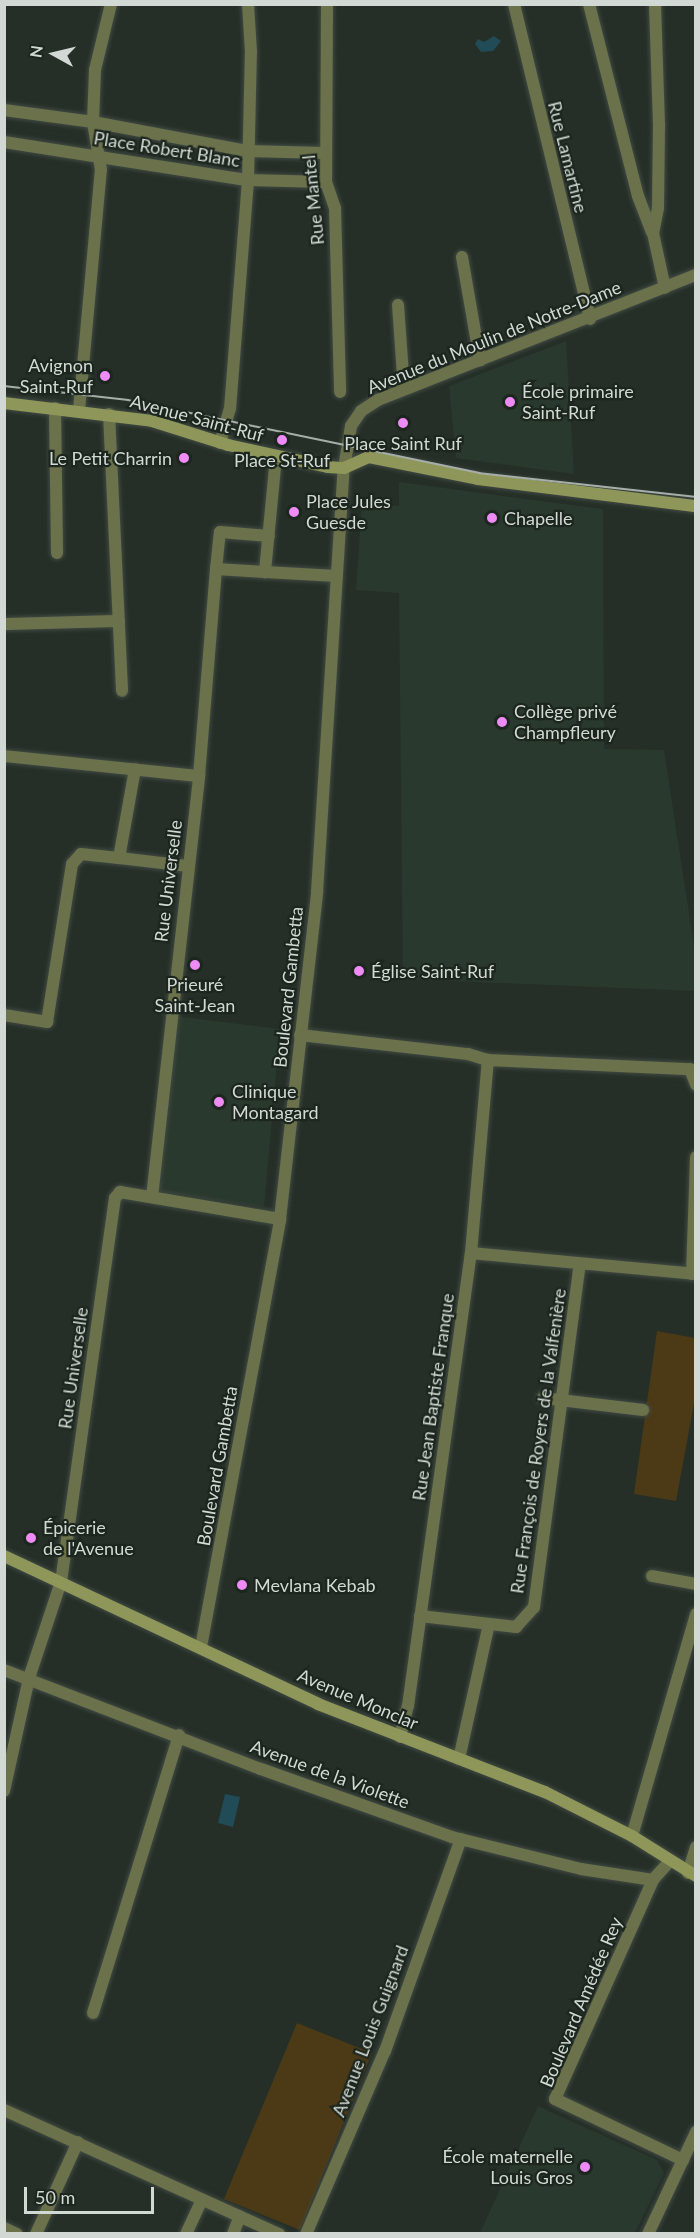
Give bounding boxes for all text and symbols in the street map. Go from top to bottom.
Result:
north arrow [24,24,84,84]
text: N [25,44,46,59]
street label: Rue Lamartine [544,99,592,215]
street label: Place Robert Blanc [92,127,242,171]
street label: Rue Mantel [298,154,328,246]
street label: Avenue du Moulin de Notre-Dame [364,276,624,398]
place label: Avignon Saint-Ruf [20,355,93,398]
marker: Avignon Saint-Ruf [98,369,112,383]
place label: École primaire Saint-Ruf [522,381,634,424]
street label: Avenue Saint-Ruf [128,390,266,446]
marker: École primaire Saint-Ruf [503,395,517,409]
marker: Place Saint Ruf [396,416,410,430]
place label: Place Saint Ruf [344,432,462,454]
marker: Place St-Ruf [275,433,289,447]
place label: Le Petit Charrin [49,447,172,469]
place label: Place St-Ruf [234,449,330,471]
marker: Le Petit Charrin [177,451,191,465]
place label: Place Jules Guesde [306,491,391,534]
marker: Place Jules Guesde [287,505,301,519]
place label: Chapelle [504,507,573,529]
marker: Chapelle [485,511,499,525]
place label: Collège privé Champfleury [514,701,617,744]
marker: Collège privé Champfleury [495,715,509,729]
street label: Rue Universelle [150,819,186,943]
street label: Boulevard Gambetta [269,905,307,1069]
marker: Prieuré Saint-Jean [188,958,202,972]
place label: Église Saint-Ruf [371,960,494,982]
marker: Église Saint-Ruf [352,964,366,978]
place label: Prieuré Saint-Jean [155,974,235,1016]
place label: Clinique Montagard [232,1081,319,1124]
marker: Clinique Montagard [210,1093,228,1111]
street label: Rue François de Royers de la Valfenière [506,1287,570,1595]
street label: Rue Jean Baptiste Franque [408,1292,458,1502]
street label: Rue Universelle [54,1306,92,1430]
street label: Boulevard Gambetta [192,1384,242,1548]
place label: Épicerie de l'Avenue [43,1517,134,1559]
marker: Épicerie de l'Avenue [24,1531,38,1545]
place label: Mevlana Kebab [254,1574,376,1596]
marker: Mevlana Kebab [235,1578,249,1592]
street label: Avenue Monclar [294,1664,422,1734]
street label: Avenue de la Violette [247,1735,413,1813]
street label: Boulevard Amédée Rey [535,1913,627,2091]
street label: Avenue Louis Guignard [327,1942,413,2120]
place label: École maternelle Louis Gros [442,2146,573,2188]
marker: École maternelle Louis Gros [578,2160,592,2174]
scale bar [27,2175,158,2213]
text: 50 m [35,2186,75,2208]

